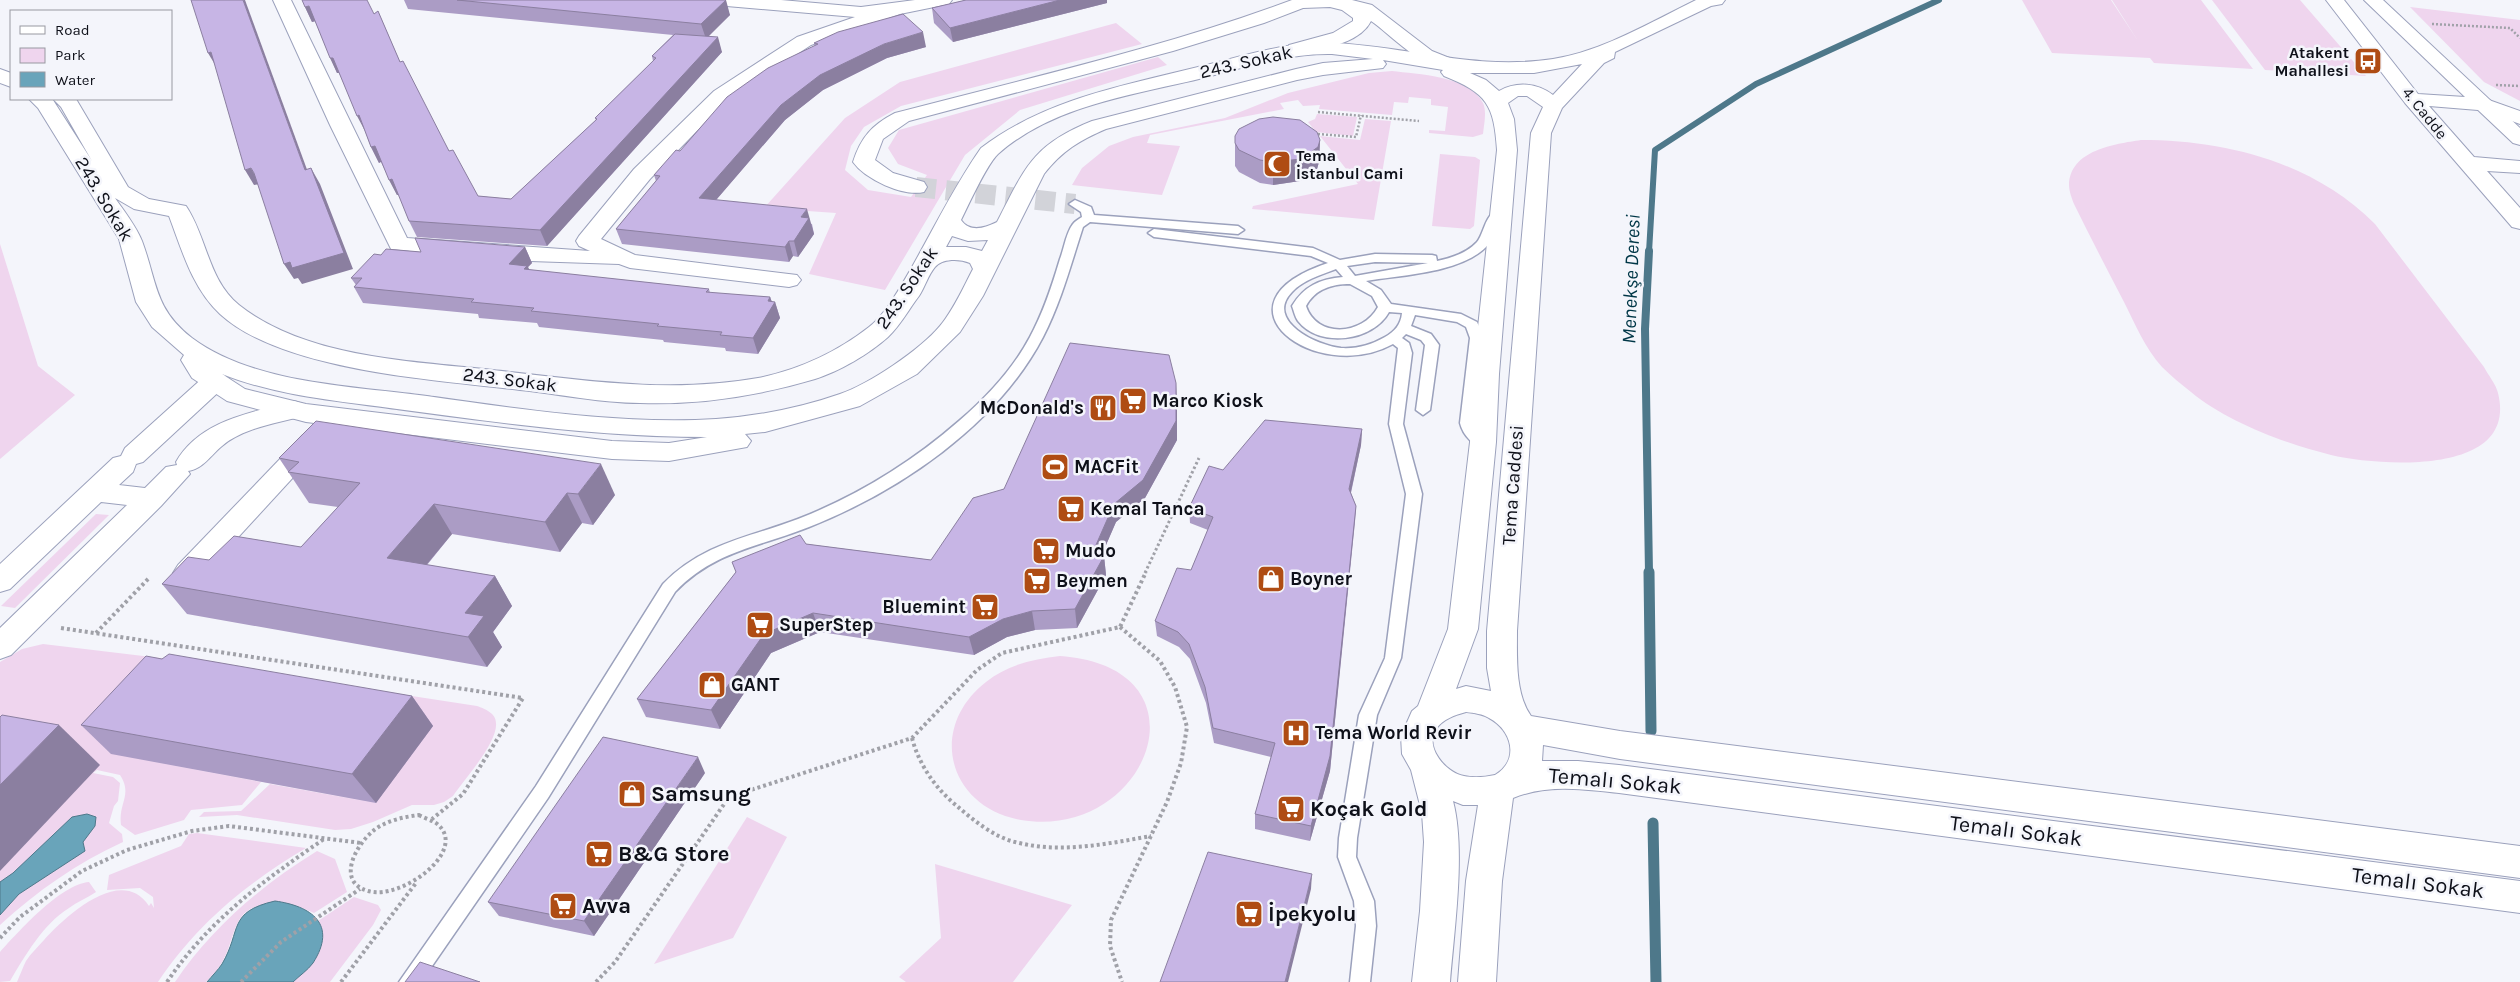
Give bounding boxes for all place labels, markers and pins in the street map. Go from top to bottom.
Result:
place label: Atakent Mahallesi [2274,43,2349,80]
bus stop icon: Atakent Mahallesi [2353,46,2383,76]
place label: Tema İstanbul Cami [1296,146,1404,183]
mosque icon: Tema İstanbul Cami [1262,149,1292,179]
supermarket icon: Marco Kiosk [1118,386,1148,416]
place label: Marco Kiosk [1152,390,1263,412]
restaurant icon: McDonald's [1088,393,1118,423]
place label: McDonald's [980,397,1084,419]
sports icon: MACFit [1040,452,1070,482]
place label: MACFit [1074,456,1139,478]
supermarket icon: Kemal Tanca [1056,494,1086,524]
place label: Kemal Tanca [1090,498,1205,520]
supermarket icon: Mudo [1031,536,1061,566]
place label: Mudo [1065,540,1116,562]
shop icon: Boyner [1256,564,1286,594]
supermarket icon: Beymen [1022,566,1052,596]
place label: Boyner [1290,568,1353,590]
place label: Beymen [1056,570,1128,592]
supermarket icon: Bluemint [970,592,1000,622]
place label: Bluemint [882,596,966,618]
supermarket icon: SuperStep [745,610,775,640]
place label: SuperStep [779,614,873,636]
shop icon: GANT [697,670,727,700]
place label: GANT [731,674,779,696]
hospital icon: Tema World Revir [1281,718,1311,748]
place label: Tema World Revir [1315,722,1472,744]
shop icon: Samsung [617,779,647,809]
place label: Samsung [651,781,751,807]
supermarket icon: Koçak Gold [1276,794,1306,824]
place label: Koçak Gold [1310,796,1428,822]
supermarket icon: B&G Store [584,839,614,869]
place label: B&G Store [618,841,729,867]
supermarket icon: Avva [548,891,578,921]
place label: Avva [582,893,631,919]
supermarket icon: İpekyolu [1234,899,1264,929]
place label: İpekyolu [1268,901,1357,927]

